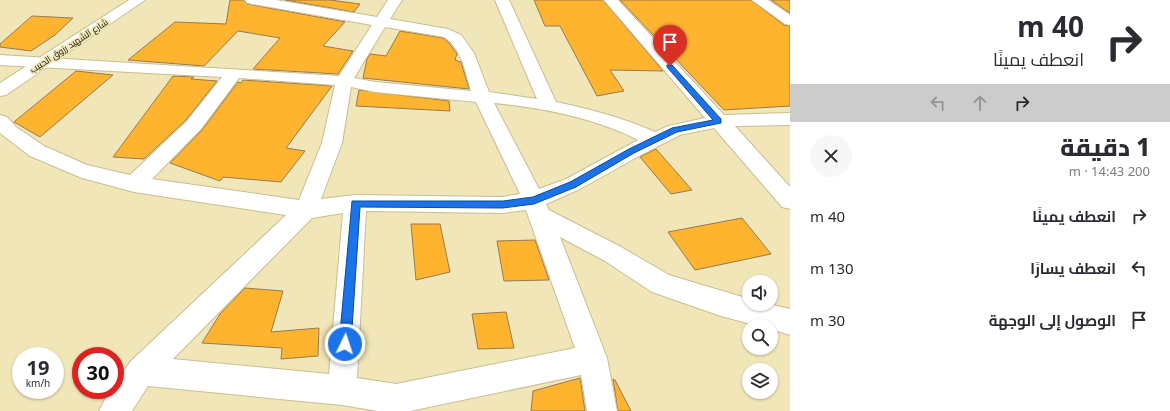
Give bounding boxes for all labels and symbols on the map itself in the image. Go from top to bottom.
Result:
street label: شارع الشهيد رزوق الحبيب [27,15,110,76]
pin [653,25,687,66]
position arrow [324,323,366,365]
speed limit sign: 30 [72,347,124,399]

